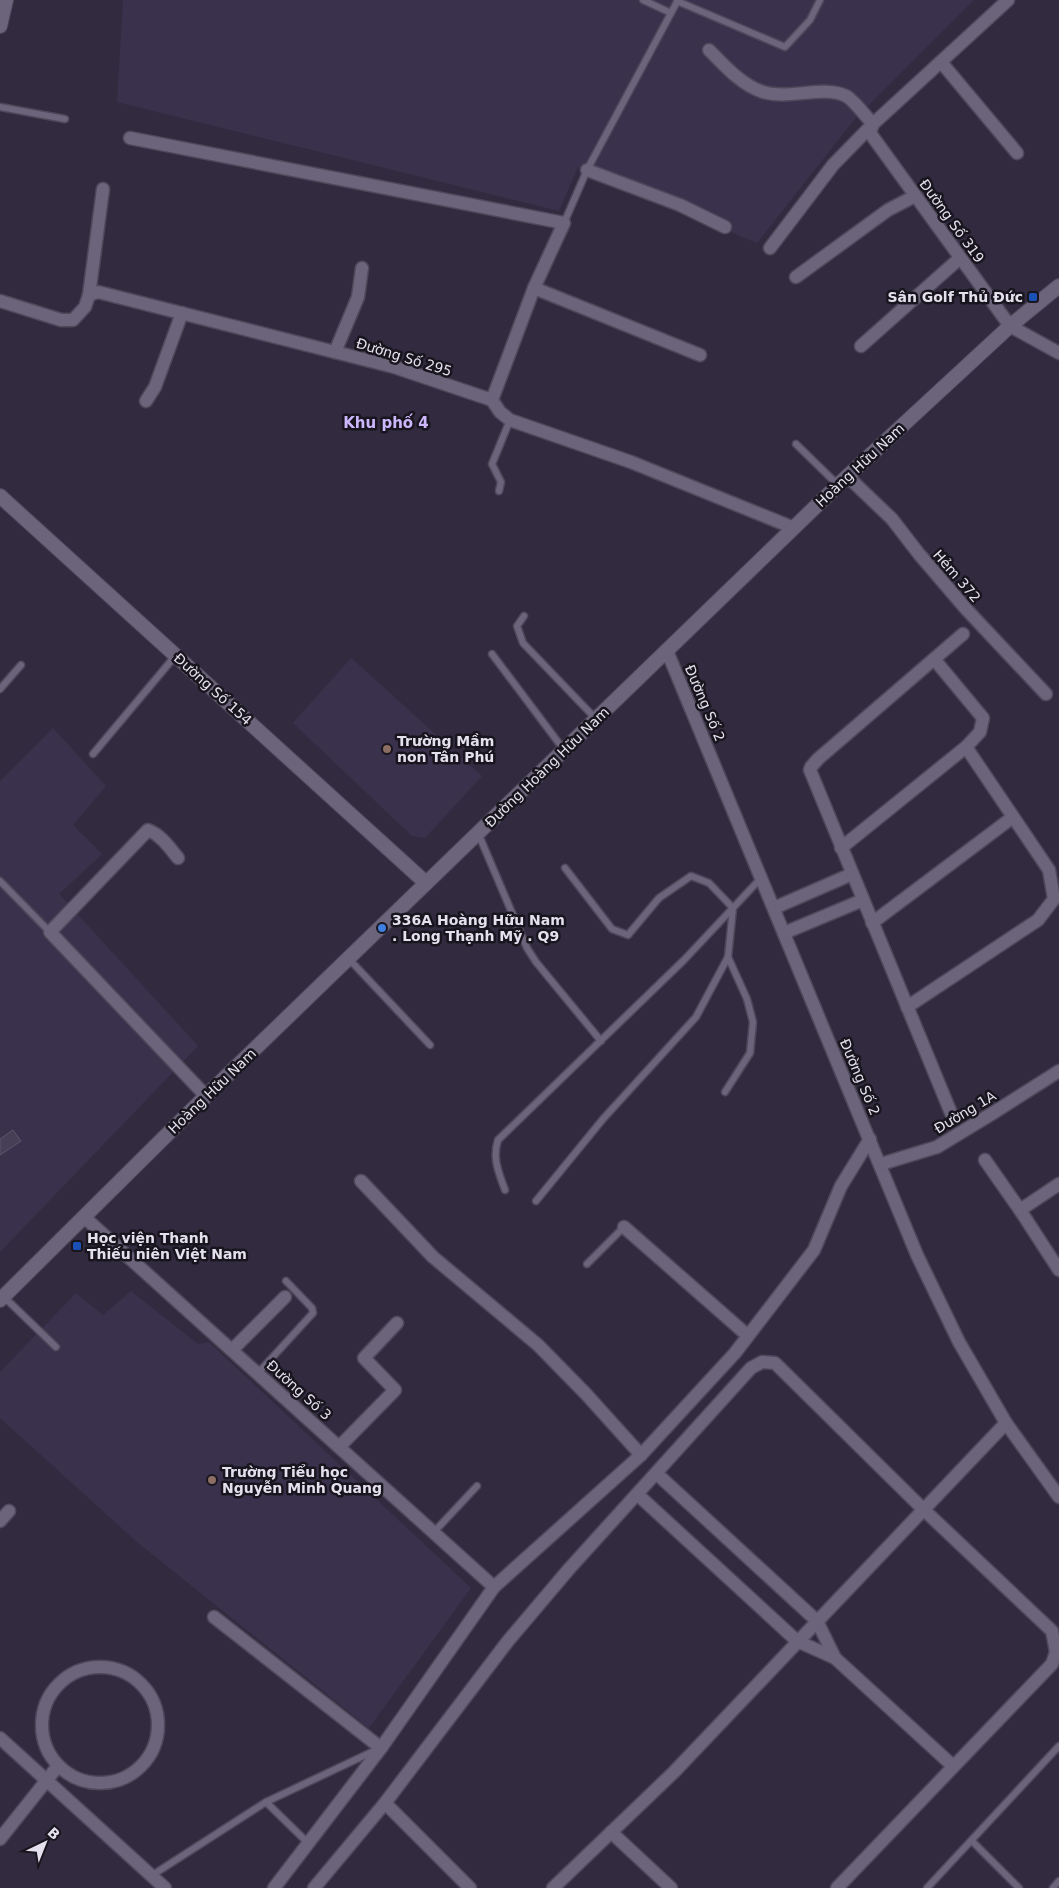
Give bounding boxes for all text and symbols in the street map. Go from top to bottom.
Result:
street label: Đường Số 319 [916,176,988,266]
place label: Sân Golf Thủ Đức [887,289,1023,305]
marker: Sân Golf Thủ Đức [1027,291,1039,303]
street label: Đường Số 295 [354,335,454,379]
district label: Khu phố 4 [343,413,429,432]
street label: Hoàng Hữu Nam [812,420,908,510]
street label: Hẻm 372 [930,547,984,605]
street label: Đường Số 154 [171,650,255,728]
street label: Đường Số 2 [682,662,728,744]
street label: Đường Hoàng Hữu Nam [482,704,612,830]
place label: Trường Mầm non Tân Phú [397,733,494,765]
marker: Trường Mầm non Tân Phú [381,743,393,755]
place label: 336A Hoàng Hữu Nam . Long Thạnh Mỹ . Q9 [392,912,565,944]
marker: 336A Hoàng Hữu Nam . Long Thạnh Mỹ . Q9 [376,922,388,934]
street label: Đường Số 2 [837,1036,883,1118]
street label: Hoàng Hữu Nam [165,1045,259,1137]
street label: Đường 1A [931,1087,999,1137]
place label: Học viện Thanh Thiếu niên Việt Nam [87,1230,247,1262]
marker: Học viện Thanh Thiếu niên Việt Nam [71,1240,83,1252]
street label: Đường Số 3 [263,1357,335,1423]
place label: Trường Tiểu học Nguyễn Minh Quang [222,1464,382,1496]
marker: Trường Tiểu học Nguyễn Minh Quang [206,1474,218,1486]
north arrow [20,1818,70,1868]
text: B [45,1824,63,1843]

